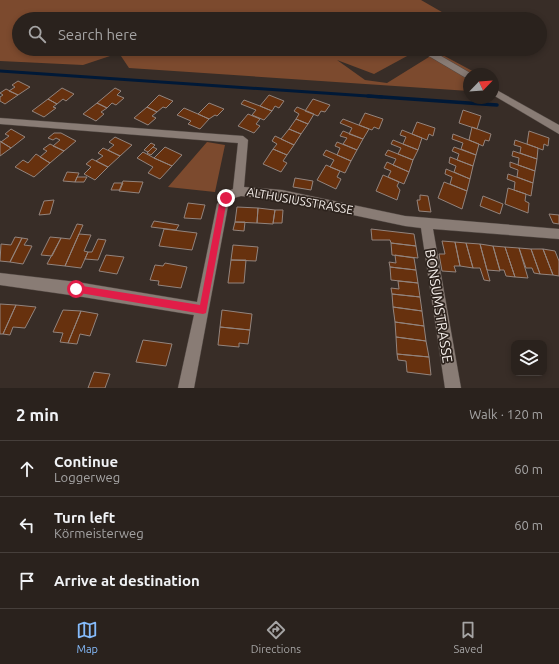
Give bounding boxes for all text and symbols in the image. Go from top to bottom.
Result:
search box [12,12,547,56]
icon: search [26,23,48,45]
text: Search here [58,26,137,43]
north arrow [463,68,499,104]
street label: ALTHUSIUSSTRASSE [246,185,355,216]
route end [217,189,235,207]
street label: BONSUMSTRASSE [422,248,456,364]
route start [67,280,85,298]
map controls [511,340,547,376]
button: layers [511,340,547,376]
text: 2 min [16,405,59,424]
text: Walk · 120 m [469,407,543,421]
text: Continue [54,453,118,470]
icon: ahead [16,458,38,480]
text: 60 m [514,462,543,476]
text: Loggerweg [54,470,120,484]
text: Turn left [54,509,115,526]
icon: left [16,514,38,536]
text: 60 m [514,518,543,532]
text: Körmeisterweg [54,526,144,540]
icon: arrive [16,570,38,592]
text: Arrive at destination [54,572,200,589]
tab: Map [76,619,98,655]
tab: Directions [251,619,301,655]
tab: Saved [453,619,483,655]

